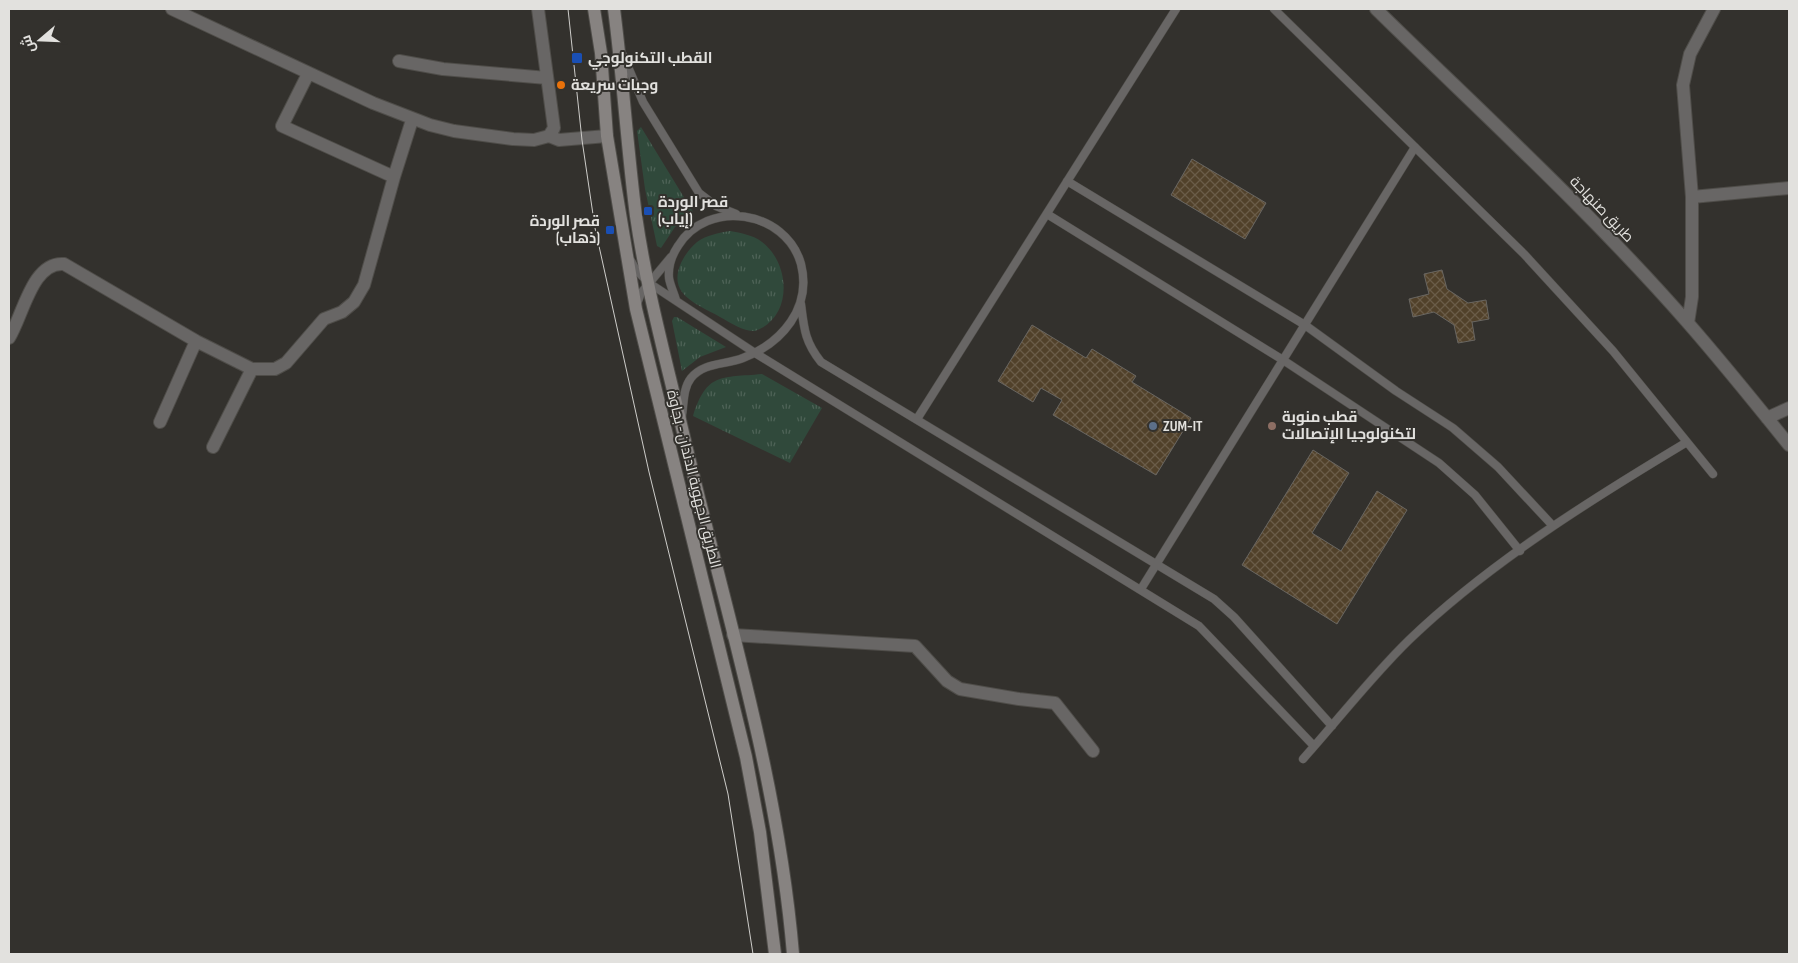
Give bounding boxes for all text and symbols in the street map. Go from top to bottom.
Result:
north arrow [15,15,65,65]
text: ش [17,33,39,55]
place label: القطب التكنولوجي [588,49,712,70]
marker: القطب التكنولوجي [570,51,584,65]
place label: وجبات سريعة [571,76,658,95]
marker: وجبات سريعة [555,79,567,91]
street label: طريق صنهاجة [1565,172,1638,246]
place label: قصر الوردة (إياب) [658,193,728,229]
marker: قصر الوردة (إياب) [642,205,654,217]
place label: قصر الوردة (ذهاب) [530,212,600,248]
marker: قصر الوردة (ذهاب) [604,224,616,236]
street label: الطريق الجهوية الدندان - بجاوة [662,388,725,570]
place label: قطب منوبة لتكنولوجيا الإتصالات [1282,408,1416,444]
place label: ZUM-IT [1163,417,1203,436]
marker: ZUM-IT [1147,420,1159,432]
marker: قطب منوبة لتكنولوجيا الإتصالات [1266,420,1278,432]

